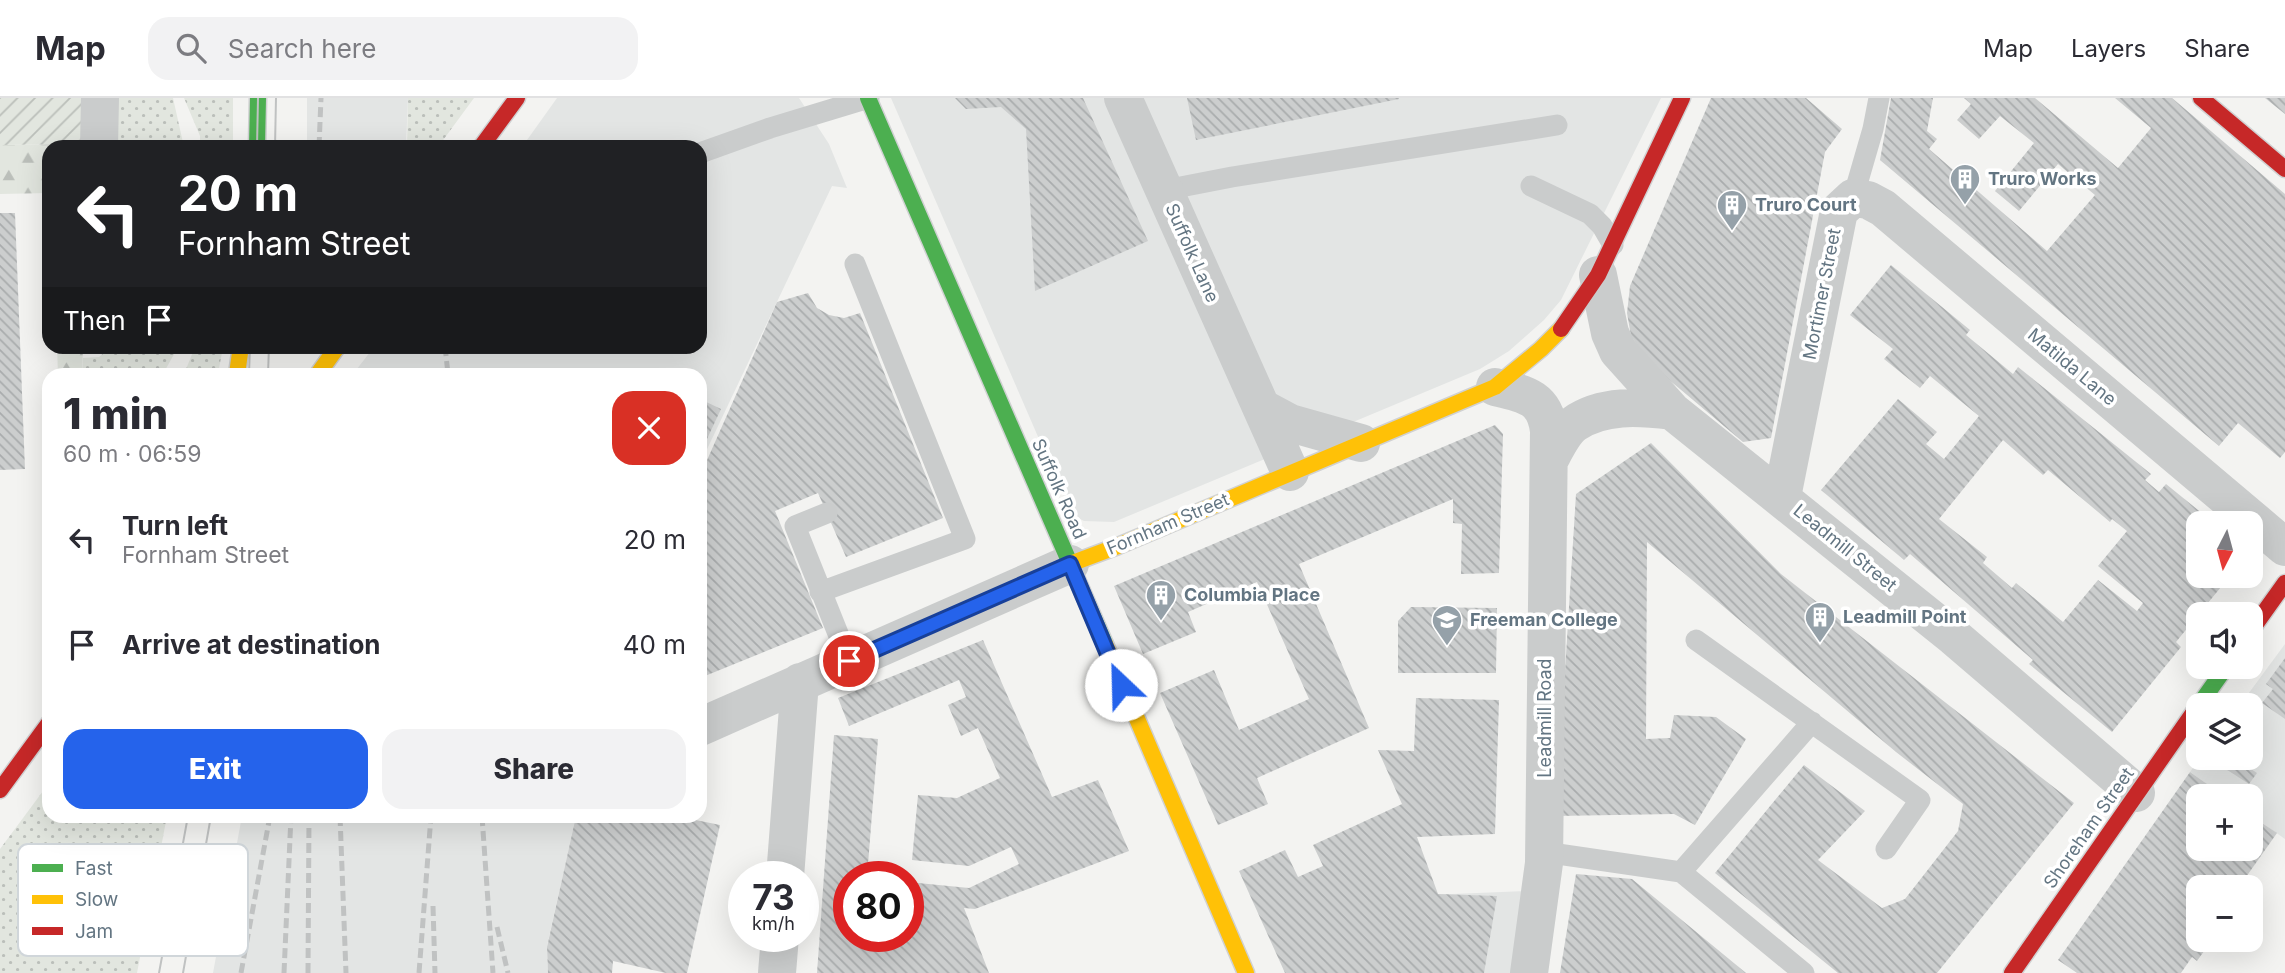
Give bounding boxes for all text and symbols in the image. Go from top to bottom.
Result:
search box [148,17,638,80]
text: Map [35,28,106,68]
icon: search [172,29,210,67]
text: Search here [228,33,376,64]
text: Map [1983,34,2033,63]
text: Layers [2071,34,2146,63]
text: Share [2184,34,2250,63]
building icon: Truro Works [1948,162,1982,206]
text: 20 m [178,164,298,223]
icon: left [63,168,154,259]
place label: Truro Works [1988,168,2097,189]
building icon: Truro Court [1715,188,1749,232]
place label: Truro Court [1755,194,1857,215]
street label: Suffolk Lane [1161,200,1224,305]
text: Fornham Street [178,224,410,263]
street label: Mortimer Street [1798,226,1845,361]
icon: arrive [140,301,178,339]
text: Then [63,305,126,336]
street label: Matilda Lane [2024,324,2121,410]
text: 1 min [63,388,168,439]
button: close [612,391,686,465]
street label: Suffolk Road [1028,435,1091,542]
text: 60 m · 06:59 [63,440,202,468]
street label: Fornham Street [1104,488,1232,559]
street label: Leadmill Street [1789,500,1901,596]
text: Turn left [122,510,228,541]
north arrow [2186,511,2263,588]
map controls [2186,511,2263,952]
icon: left [63,521,101,559]
text: 20 m [624,524,686,555]
text: Fornham Street [122,541,289,569]
building icon: Columbia Place [1144,578,1178,622]
place label: Columbia Place [1184,584,1320,605]
building icon: Leadmill Point [1803,600,1837,644]
button: sound [2186,602,2263,679]
school or university icon: Freeman College [1430,603,1464,647]
place label: Leadmill Point [1843,606,1967,627]
place label: Freeman College [1470,609,1618,630]
icon: arrive [63,626,101,664]
text: Arrive at destination [122,629,381,660]
text: 40 m [623,629,686,660]
pin [819,631,879,691]
icon: arrive [830,642,868,680]
position arrow [1084,648,1158,722]
street label: Leadmill Road [1534,658,1555,778]
button: layers [2186,693,2263,770]
button: Exit [63,729,368,809]
button: Share [382,729,686,809]
street label: Shoreham Street [2039,763,2138,892]
button: + [2186,784,2263,861]
legend [18,844,248,956]
text: Fast [75,857,113,880]
speed limit sign: 80 [833,861,924,952]
button: − [2186,875,2263,952]
text: 73 [752,876,795,918]
text: Slow [75,888,118,911]
text: km/h [752,913,795,934]
text: Jam [75,920,113,943]

